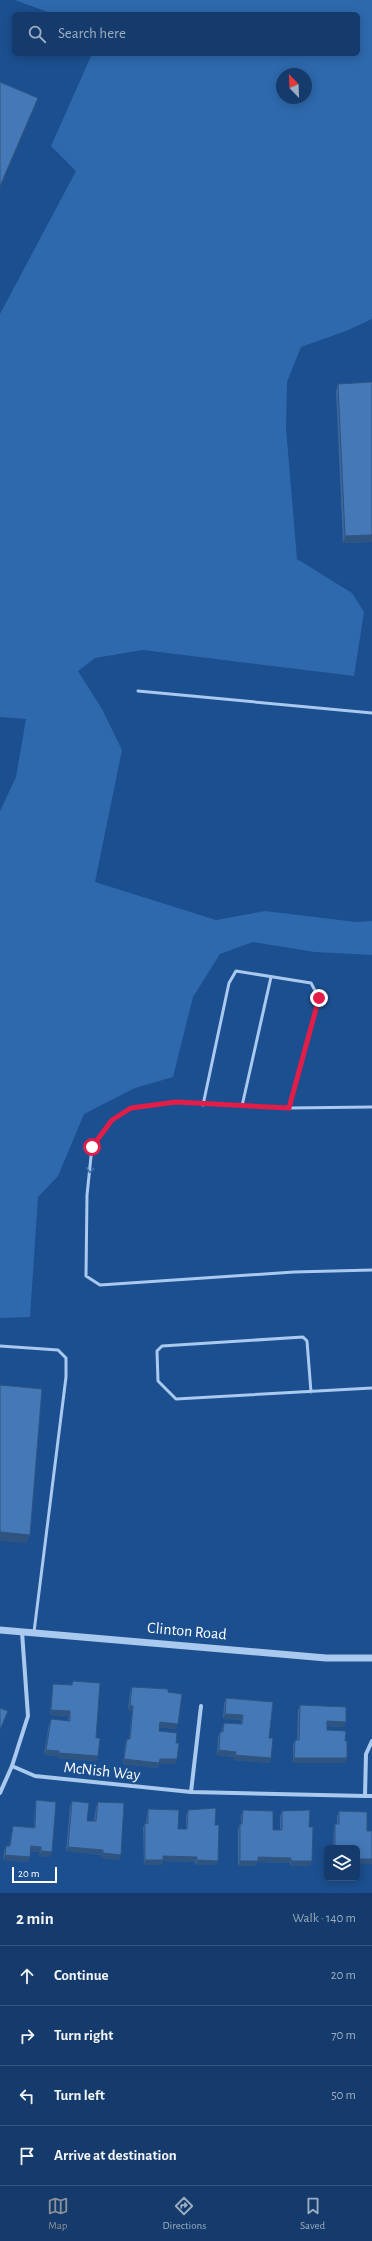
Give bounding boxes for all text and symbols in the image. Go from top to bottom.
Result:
search box [12,12,360,56]
icon: search [26,23,48,45]
text: Search here [58,26,126,41]
north arrow [276,68,312,104]
route end [310,989,328,1007]
route start [83,1138,101,1156]
one-way arrow [86,1167,95,1173]
street label: Clinton Road [147,1620,227,1642]
street label: McNish Way [63,1759,141,1784]
map controls [324,1845,360,1881]
button: layers [324,1845,360,1881]
scale bar [12,1865,57,1884]
text: 20 m [18,1868,39,1879]
text: 2 min [16,1910,54,1927]
text: Walk · 140 m [293,1912,356,1925]
icon: ahead [16,1965,38,1987]
text: Continue [54,1968,109,1983]
text: 20 m [331,1969,356,1982]
icon: right [16,2025,38,2047]
text: Turn right [54,2028,113,2043]
text: 70 m [331,2029,356,2042]
icon: left [16,2085,38,2107]
text: Turn left [54,2088,105,2103]
text: 50 m [331,2089,356,2102]
icon: arrive [16,2145,38,2167]
text: Arrive at destination [54,2148,177,2163]
tab: Map [47,2195,69,2232]
tab: Directions [162,2195,206,2232]
tab: Saved [300,2195,325,2232]

